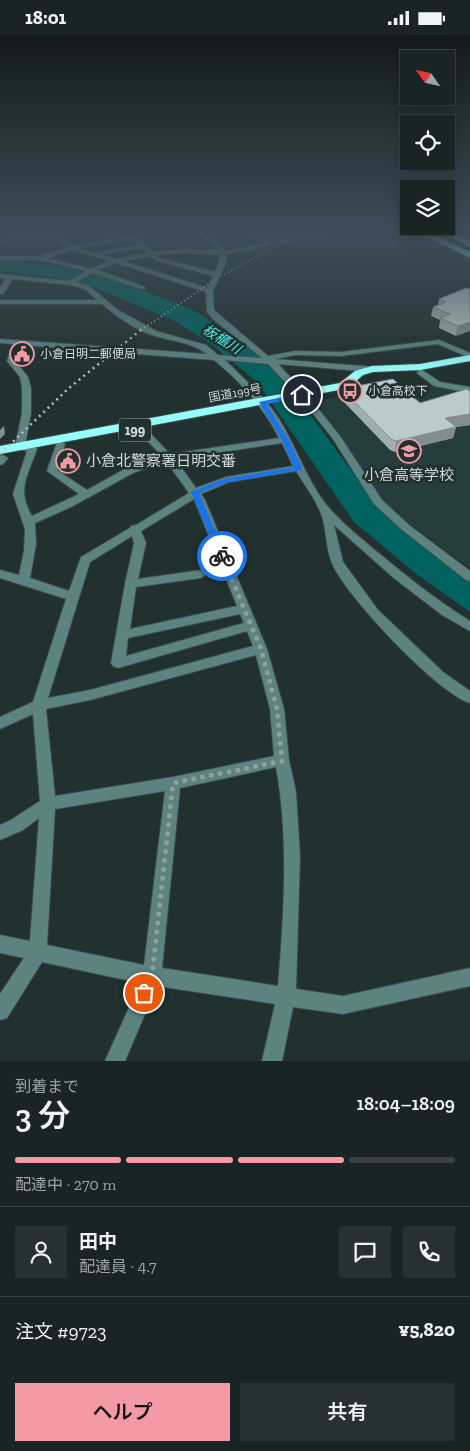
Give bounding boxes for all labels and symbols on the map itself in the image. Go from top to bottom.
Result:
north arrow [400,50,455,105]
water label: 板櫃川 [199,321,246,359]
public building icon: 小倉日明二郵便局 [9,341,35,367]
place label: 小倉日明二郵便局 [40,347,136,361]
pin [281,374,323,416]
bus stop icon: 小倉高校下 [337,378,363,404]
street label: 国道199号 [207,381,263,405]
place label: 小倉高校下 [368,384,428,398]
road number: 199 [119,419,151,441]
school or university icon: 小倉高等学校 [396,438,422,464]
public building icon: 小倉北警察署日明交番 [55,448,81,474]
place label: 小倉北警察署日明交番 [86,452,236,470]
place label: 小倉高等学校 [364,466,454,484]
courier [197,531,247,581]
pin [123,972,165,1014]

